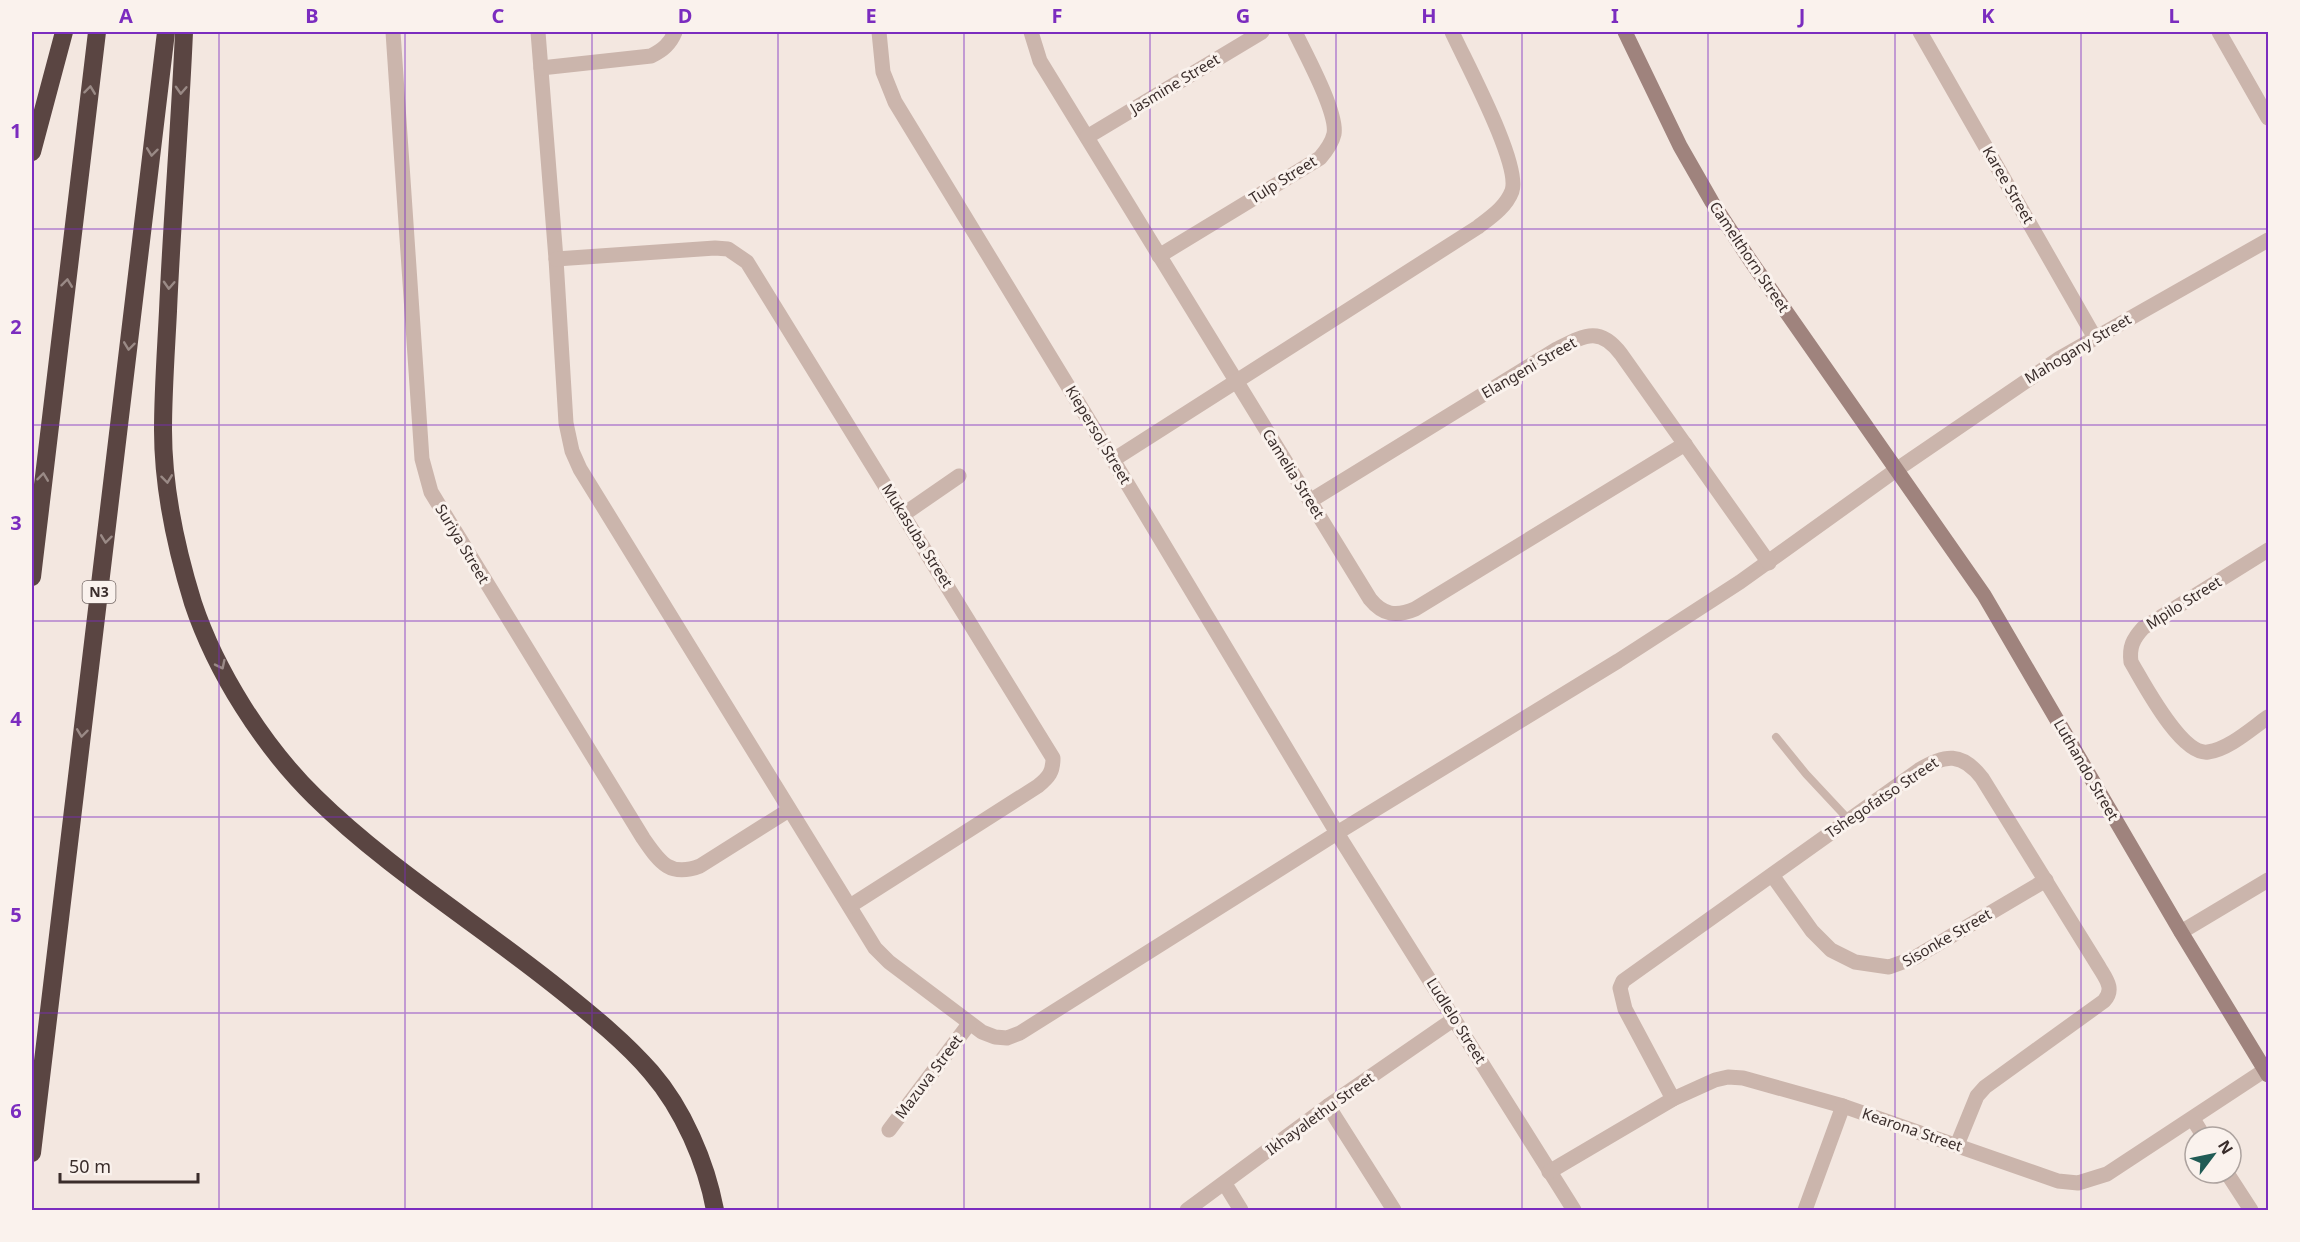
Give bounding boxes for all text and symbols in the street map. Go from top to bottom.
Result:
text: A [119,2,133,29]
text: B [305,2,319,29]
text: C [492,2,505,29]
text: D [678,2,692,29]
text: E [865,2,877,29]
text: F [1052,2,1062,29]
text: G [1236,2,1250,29]
text: H [1421,2,1437,29]
text: I [1611,2,1619,29]
text: J [1797,2,1805,29]
text: K [1981,2,1995,29]
text: L [2168,2,2180,29]
street label: Jasmine Street [1124,48,1223,119]
one-way arrow [83,85,96,94]
one-way arrow [175,85,188,94]
text: 1 [10,117,22,144]
street label: Karee Street [1979,142,2039,227]
one-way arrow [146,148,158,157]
street label: Tulp Street [1245,150,1320,208]
street label: Camelthorn Street [1705,197,1795,316]
one-way arrow [60,279,72,288]
one-way arrow [163,280,176,289]
street label: Mahogany Street [2021,308,2135,388]
text: 2 [10,313,22,340]
street label: Elangeni Street [1477,332,1580,402]
one-way arrow [123,341,135,350]
street label: Kiepersol Street [1062,382,1136,488]
street label: Camelia Street [1258,425,1330,523]
one-way arrow [37,472,49,482]
one-way arrow [160,475,172,484]
street label: Mukasuba Street [878,480,958,592]
street label: Suriya Street [431,500,495,587]
text: 3 [10,509,22,536]
one-way arrow [100,535,112,544]
street label: Mpilo Street [2142,571,2225,633]
road number: N3 [82,581,116,603]
one-way arrow [213,659,225,670]
text: 4 [10,705,22,732]
street label: Luthando Street [2050,715,2124,824]
one-way arrow [77,728,89,738]
street label: Tshegofatso Street [1821,752,1942,842]
text: 5 [10,901,22,928]
street label: Sisonke Street [1898,903,1995,971]
street label: Ludlelo Street [1423,974,1491,1068]
street label: Mazuva Street [890,1030,967,1122]
street label: Ikhayalethu Street [1261,1067,1378,1159]
text: 6 [10,1097,22,1124]
street label: Kearona Street [1860,1103,1966,1156]
north arrow [2183,1125,2243,1185]
text: N [2213,1136,2238,1158]
scale bar [60,1146,198,1184]
text: 50 m [69,1154,111,1178]

